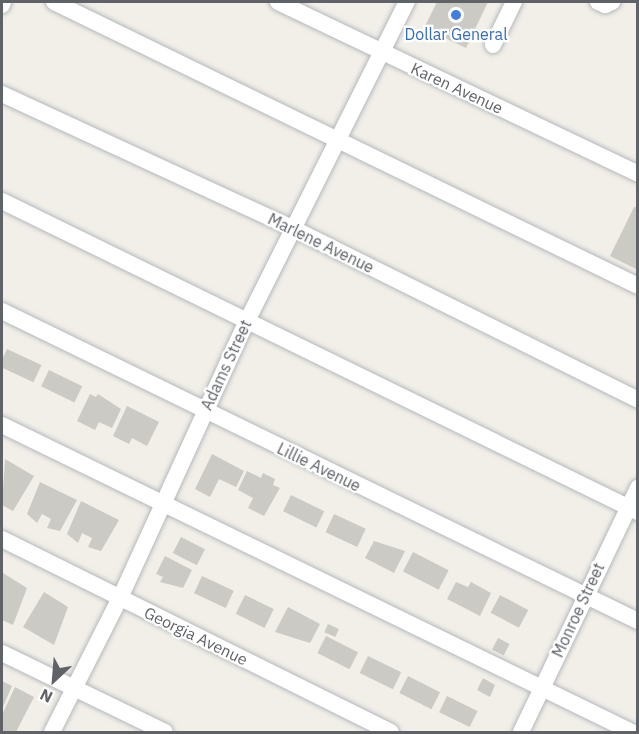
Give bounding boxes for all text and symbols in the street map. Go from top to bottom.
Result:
marker: Dollar General [449,8,463,22]
place label: Dollar General [405,24,507,44]
street label: Karen Avenue [408,58,506,118]
street label: Marlene Avenue [265,209,377,277]
street label: Adams Street [197,317,255,413]
street label: Lillie Avenue [274,439,364,495]
street label: Monroe Street [548,560,608,660]
street label: Georgia Avenue [141,603,251,669]
north arrow [24,650,84,710]
text: N [37,685,56,708]

